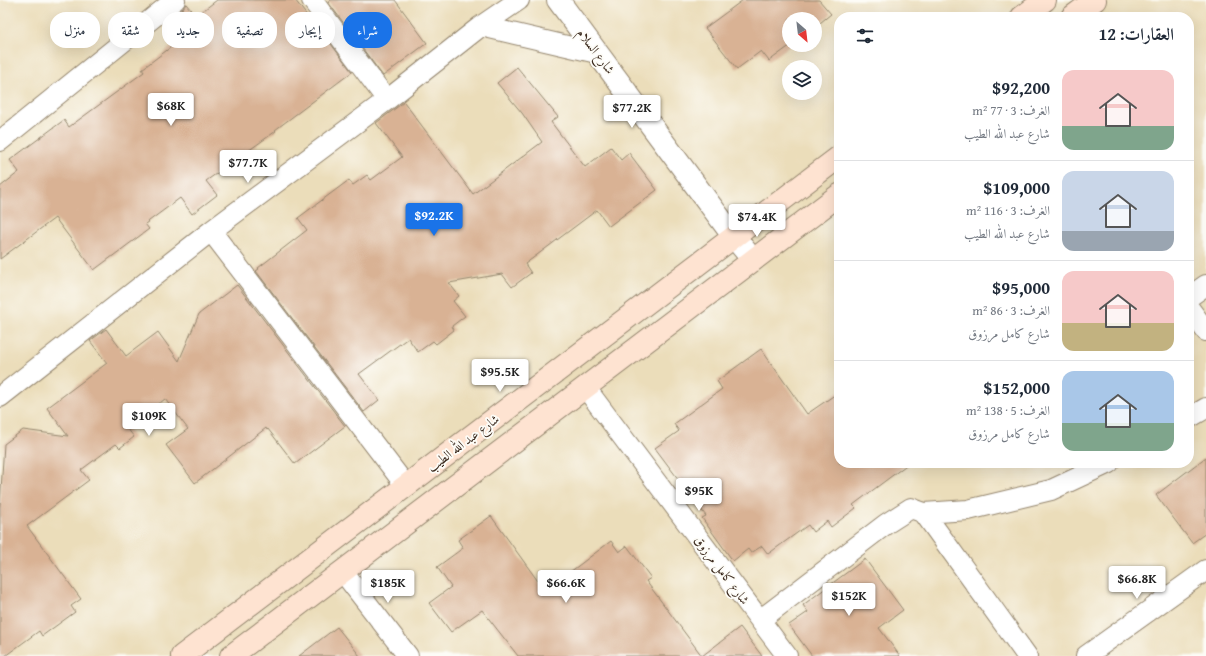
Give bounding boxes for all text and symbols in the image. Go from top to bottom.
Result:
chip: منزل [50,12,100,48]
chip: شقة [108,12,154,48]
chip: جديد [162,12,214,48]
chip: تصفية [222,12,277,48]
chip: إيجار [285,12,335,48]
chip: شراء [343,12,392,48]
north arrow [782,12,822,52]
map controls [782,12,822,100]
text: العقارات: 12 [1098,21,1174,46]
street label: شارع السلام [571,24,619,79]
icon: filters [854,25,876,47]
button: layers [782,60,822,100]
text: $92,200 [992,75,1050,100]
icon: home [1094,86,1142,134]
pin: $68K [147,93,195,127]
pin: $77.2K [599,95,665,129]
text: $68K [157,96,185,115]
text: $77.2K [613,98,651,117]
text: الغرف: 3 · 77 m² [972,101,1050,120]
text: شارع عبد الله الطيب [964,124,1050,143]
pin: $77.7K [215,150,281,184]
text: $77.7K [229,153,267,172]
text: $109,000 [984,175,1050,200]
icon: home [1094,187,1142,235]
text: الغرف: 3 · 116 m² [966,201,1050,220]
pin: $92.2K [401,203,467,237]
pin: $74.4K [724,204,790,238]
text: $92.2K [415,206,453,225]
text: $74.4K [738,207,776,226]
text: شارع عبد الله الطيب [964,224,1050,243]
text: $95,000 [992,275,1050,300]
icon: home [1094,287,1142,335]
text: الغرف: 3 · 86 m² [972,301,1050,320]
text: شارع كامل مرزوق [968,324,1050,343]
pin: $95.5K [467,359,533,393]
text: $95.5K [481,362,519,381]
text: $152,000 [984,375,1050,400]
icon: home [1094,387,1142,435]
text: الغرف: 5 · 138 m² [966,401,1050,420]
pin: $109K [121,403,177,437]
text: $109K [131,406,167,425]
street label: شارع عبد الله الطيب [422,409,504,478]
text: شارع كامل مرزوق [968,424,1050,443]
pin: $95K [675,478,723,512]
text: $95K [685,481,713,500]
street label: شارع كامل مرزوق [688,532,754,610]
pin: $66.8K [1104,566,1170,600]
text: $66.8K [1118,569,1156,588]
pin: $185K [360,570,416,604]
pin: $66.6K [533,570,599,604]
text: $185K [370,573,406,592]
text: $66.6K [547,573,585,592]
pin: $152K [821,583,877,617]
text: $152K [831,586,867,605]

